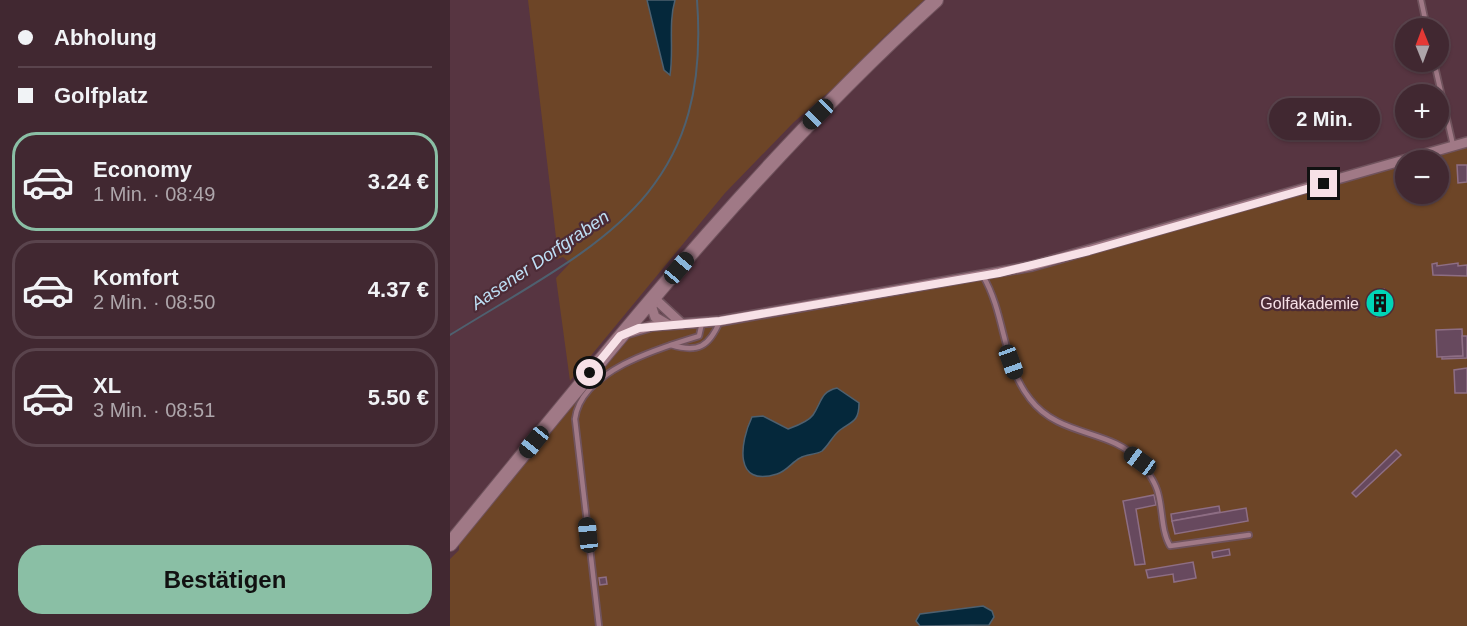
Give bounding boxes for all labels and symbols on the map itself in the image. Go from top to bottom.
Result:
north arrow [1395,18,1449,72]
car [799,95,837,133]
callout: 2 Min. [1268,97,1380,139]
route end [1310,170,1337,197]
water label: Aasener Dorfgraben [466,206,613,314]
car [661,248,697,288]
building icon: Golfakademie [1364,287,1396,319]
place label: Golfakademie [1260,295,1359,312]
car [996,342,1026,382]
route start [576,359,603,386]
car [516,422,552,462]
car [1120,443,1160,479]
car [577,516,599,554]

